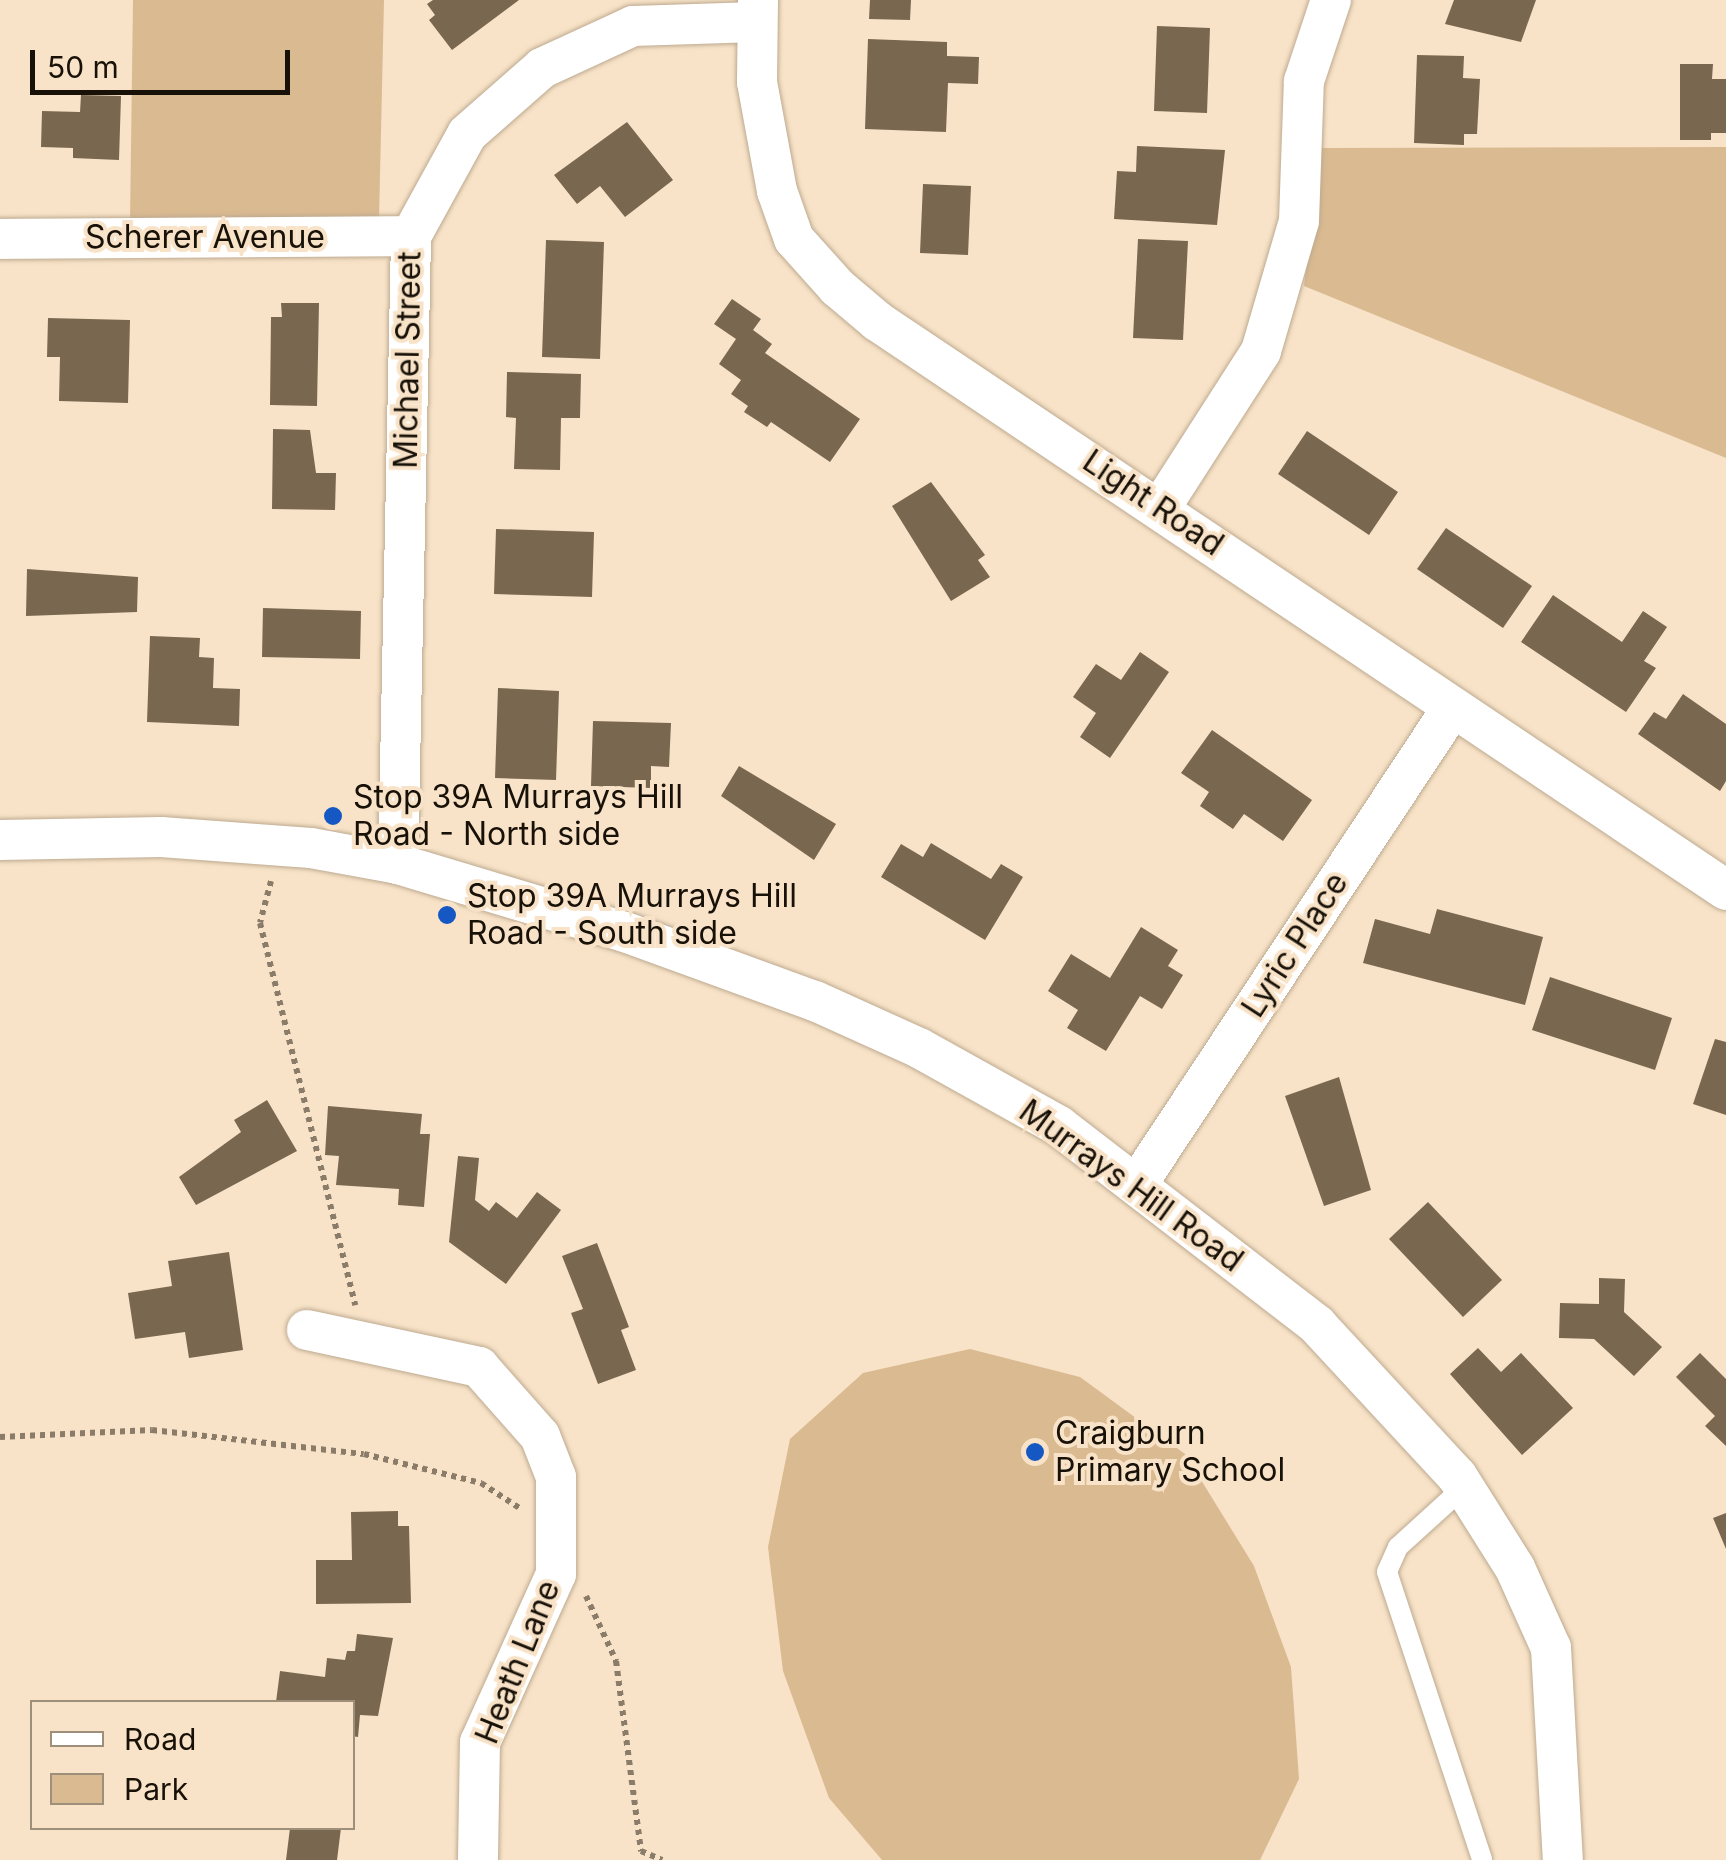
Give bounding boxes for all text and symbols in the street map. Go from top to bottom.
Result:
scale bar [35,30,295,92]
text: 50 m [47,49,119,85]
street label: Scherer Avenue [85,218,325,256]
street label: Michael Street [387,251,429,469]
street label: Light Road [1076,442,1230,564]
place label: Stop 39A Murrays Hill Road - North side [353,779,683,854]
marker: Stop 39A Murrays Hill Road - North side [322,805,344,827]
street label: Lyric Place [1234,866,1356,1024]
place label: Stop 39A Murrays Hill Road - South side [467,878,797,953]
marker: Stop 39A Murrays Hill Road - South side [436,904,458,926]
street label: Murrays Hill Road [1012,1092,1250,1280]
place label: Craigburn Primary School [1055,1415,1285,1490]
marker: Craigburn Primary School [1024,1441,1046,1463]
street label: Heath Lane [468,1575,568,1749]
legend [30,1700,355,1830]
text: Road [124,1721,196,1757]
text: Park [124,1771,188,1807]

